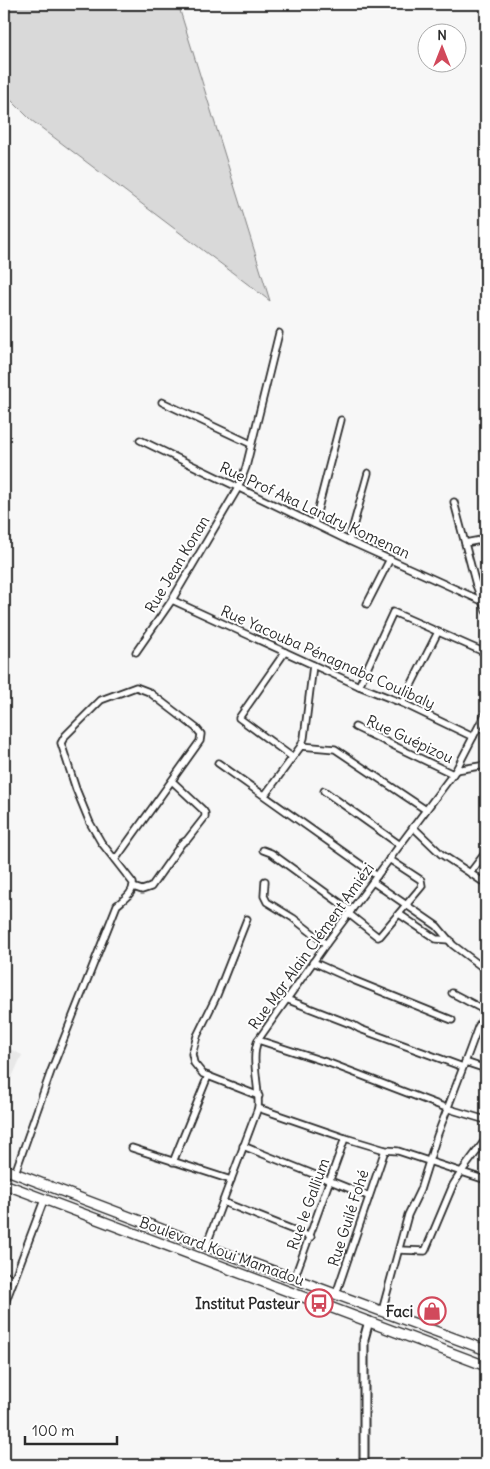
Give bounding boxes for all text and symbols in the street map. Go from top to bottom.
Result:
north arrow [418,22,468,72]
text: N [437,26,447,44]
street label: Rue Prof Aka Landry Komenan [217,457,414,563]
street label: Rue Jean Konan [141,512,214,616]
street label: Rue Yacouba Pénagnaba Coulibaly [218,601,438,713]
street label: Rue Guépizou [364,711,457,767]
street label: Rue Mgr Alain Clément Amiézi [244,859,378,1033]
street label: Rue le Gallium [283,1156,333,1252]
street label: Rue Guilé Fohé [323,1167,373,1269]
street label: Boulevard Koui Mamadou [137,1212,307,1290]
bus stop icon: Institut Pasteur [304,1288,334,1318]
place label: Institut Pasteur [195,1294,301,1313]
shop icon: Faci [417,1296,447,1326]
place label: Faci [386,1302,413,1321]
scale bar [25,1414,118,1446]
text: 100 m [32,1421,74,1440]

